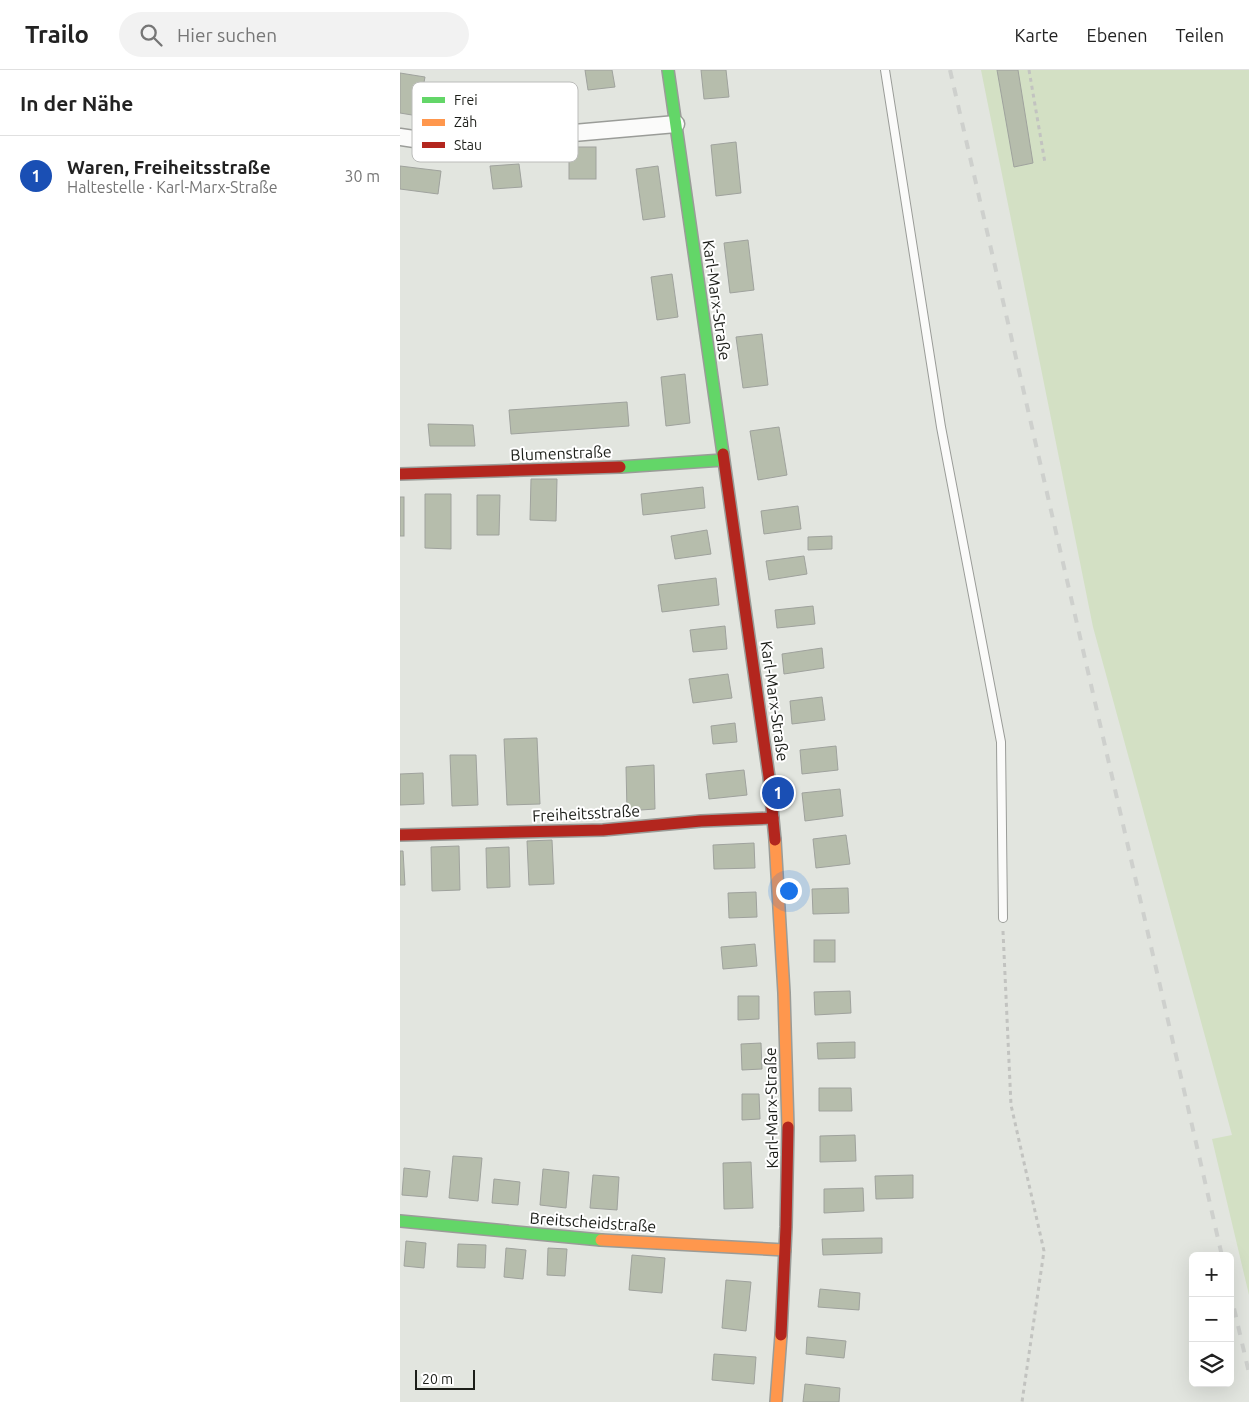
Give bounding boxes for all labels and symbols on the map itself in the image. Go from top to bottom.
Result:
legend [412,82,578,162]
text: Frei [454,92,478,108]
text: Zäh [454,114,477,130]
text: Stau [454,137,482,153]
street label: Karl-Marx-Straße [700,239,734,361]
street label: Blumenstraße [510,442,612,464]
street label: Karl-Marx-Straße [758,640,792,762]
pin: 1 [762,774,794,812]
street label: Freiheitsstraße [532,801,640,825]
your location [776,878,802,904]
street label: Karl-Marx-Straße [761,1047,781,1169]
street label: Breitscheidstraße [529,1209,657,1235]
scale bar [415,1367,475,1390]

